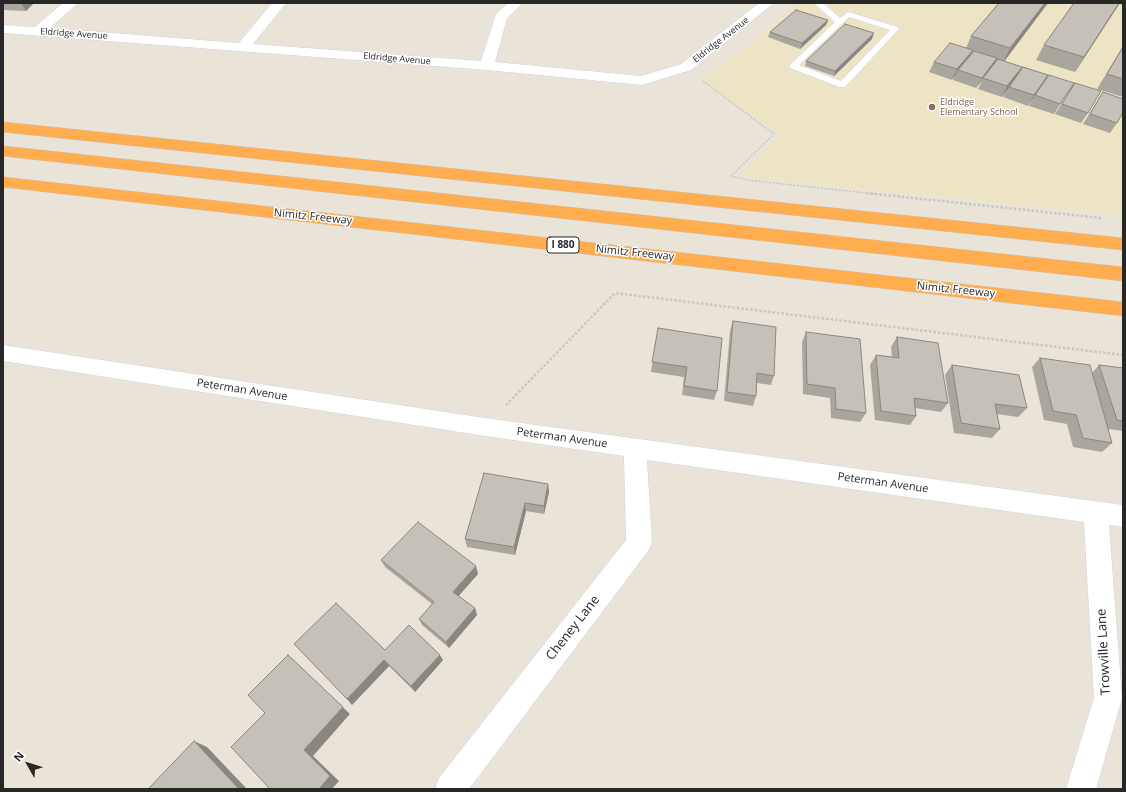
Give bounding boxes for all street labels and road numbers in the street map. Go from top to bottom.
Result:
street label: Eldridge Avenue [691,15,751,65]
street label: Eldridge Avenue [40,26,108,42]
street label: Eldridge Avenue [363,51,431,67]
street label: Nimitz Freeway [273,206,353,228]
road number: I 880 [547,237,579,253]
street label: Nimitz Freeway [595,242,675,264]
street label: Nimitz Freeway [916,279,996,301]
street label: Peterman Avenue [196,376,288,404]
street label: Peterman Avenue [516,425,608,451]
street label: Peterman Avenue [837,470,929,496]
street label: Cheney Lane [543,593,603,663]
street label: Trowville Lane [1094,608,1114,696]

